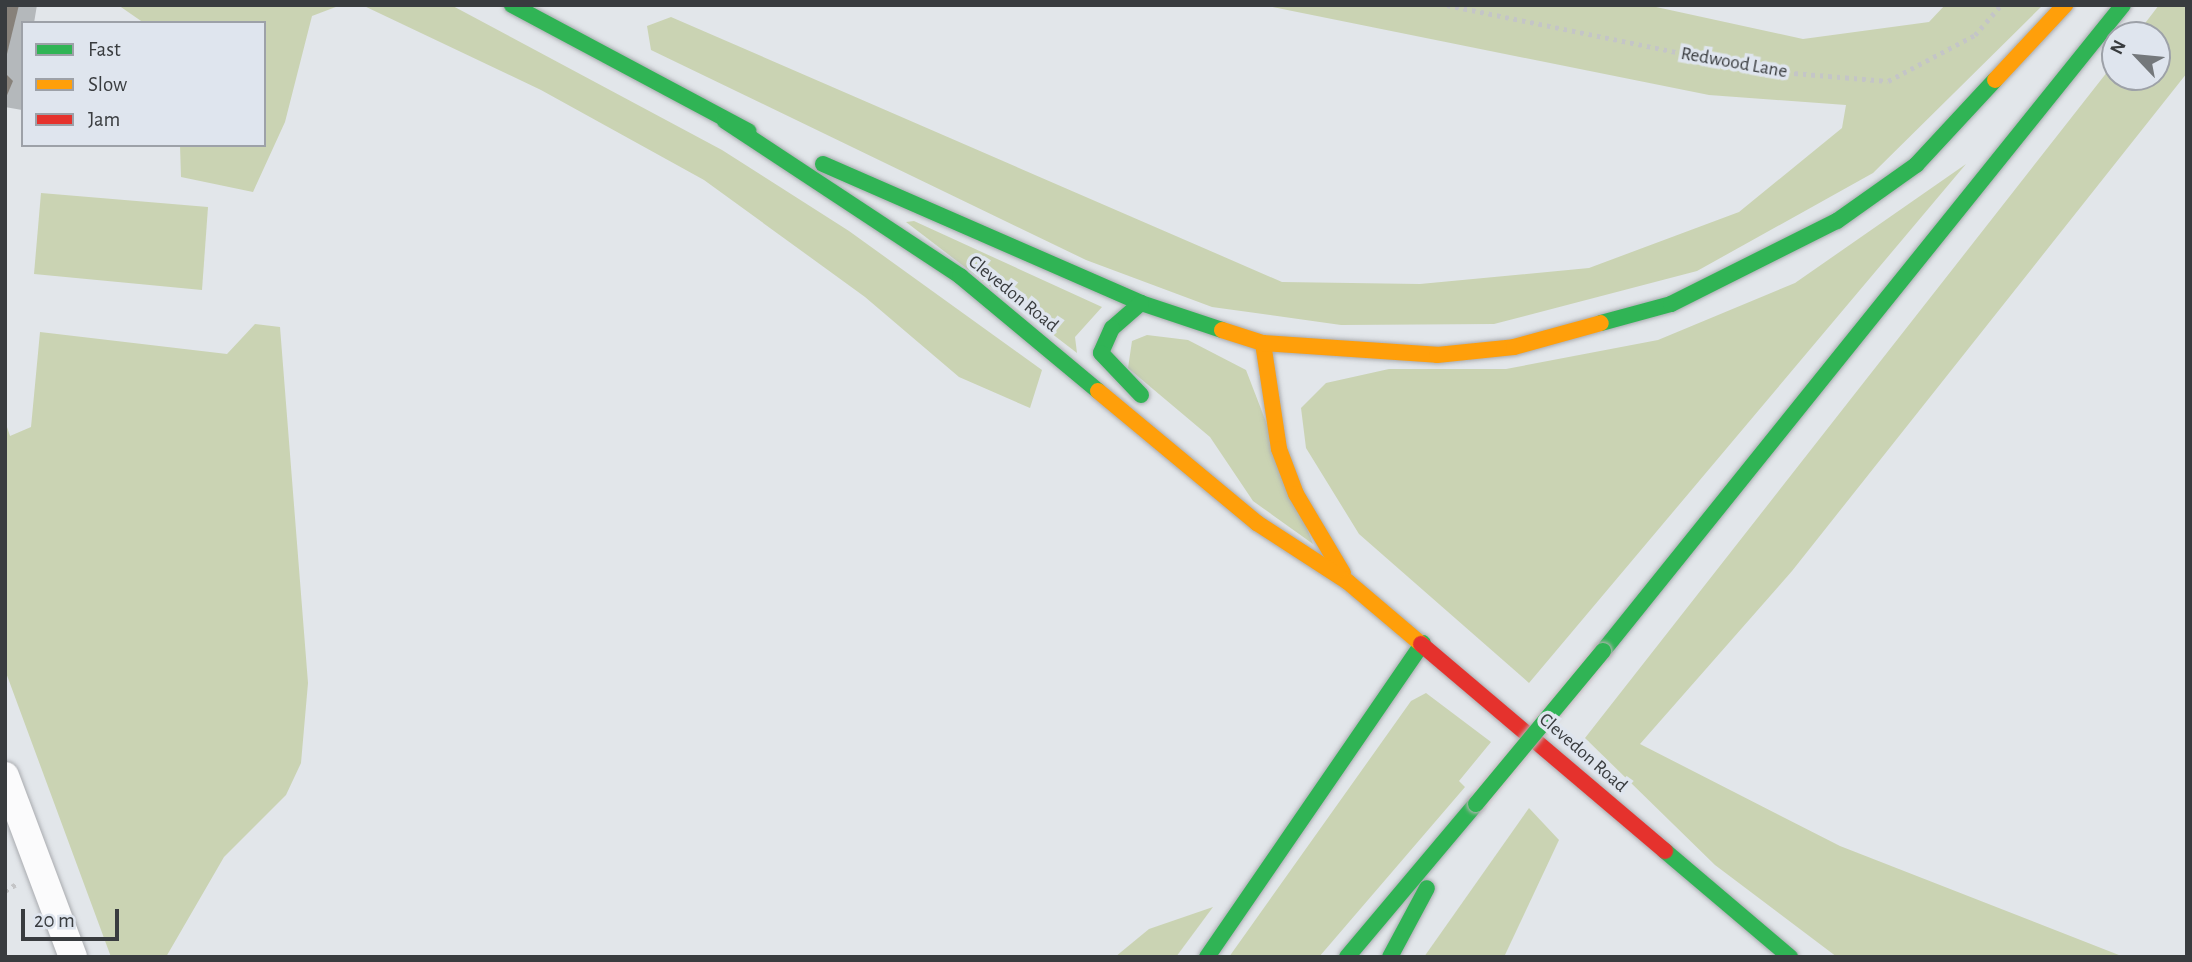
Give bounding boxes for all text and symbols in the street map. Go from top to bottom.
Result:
legend [21,21,266,147]
north arrow [2101,21,2171,91]
text: N [2107,37,2130,58]
text: Fast [88,39,121,60]
street label: Redwood Lane [1679,42,1789,84]
text: Slow [88,74,127,95]
text: Jam [88,109,120,130]
street label: Clevedon Road [963,251,1063,337]
street label: Clevedon Road [1534,708,1632,798]
scale bar [24,895,122,939]
text: 20 m [34,910,75,931]

